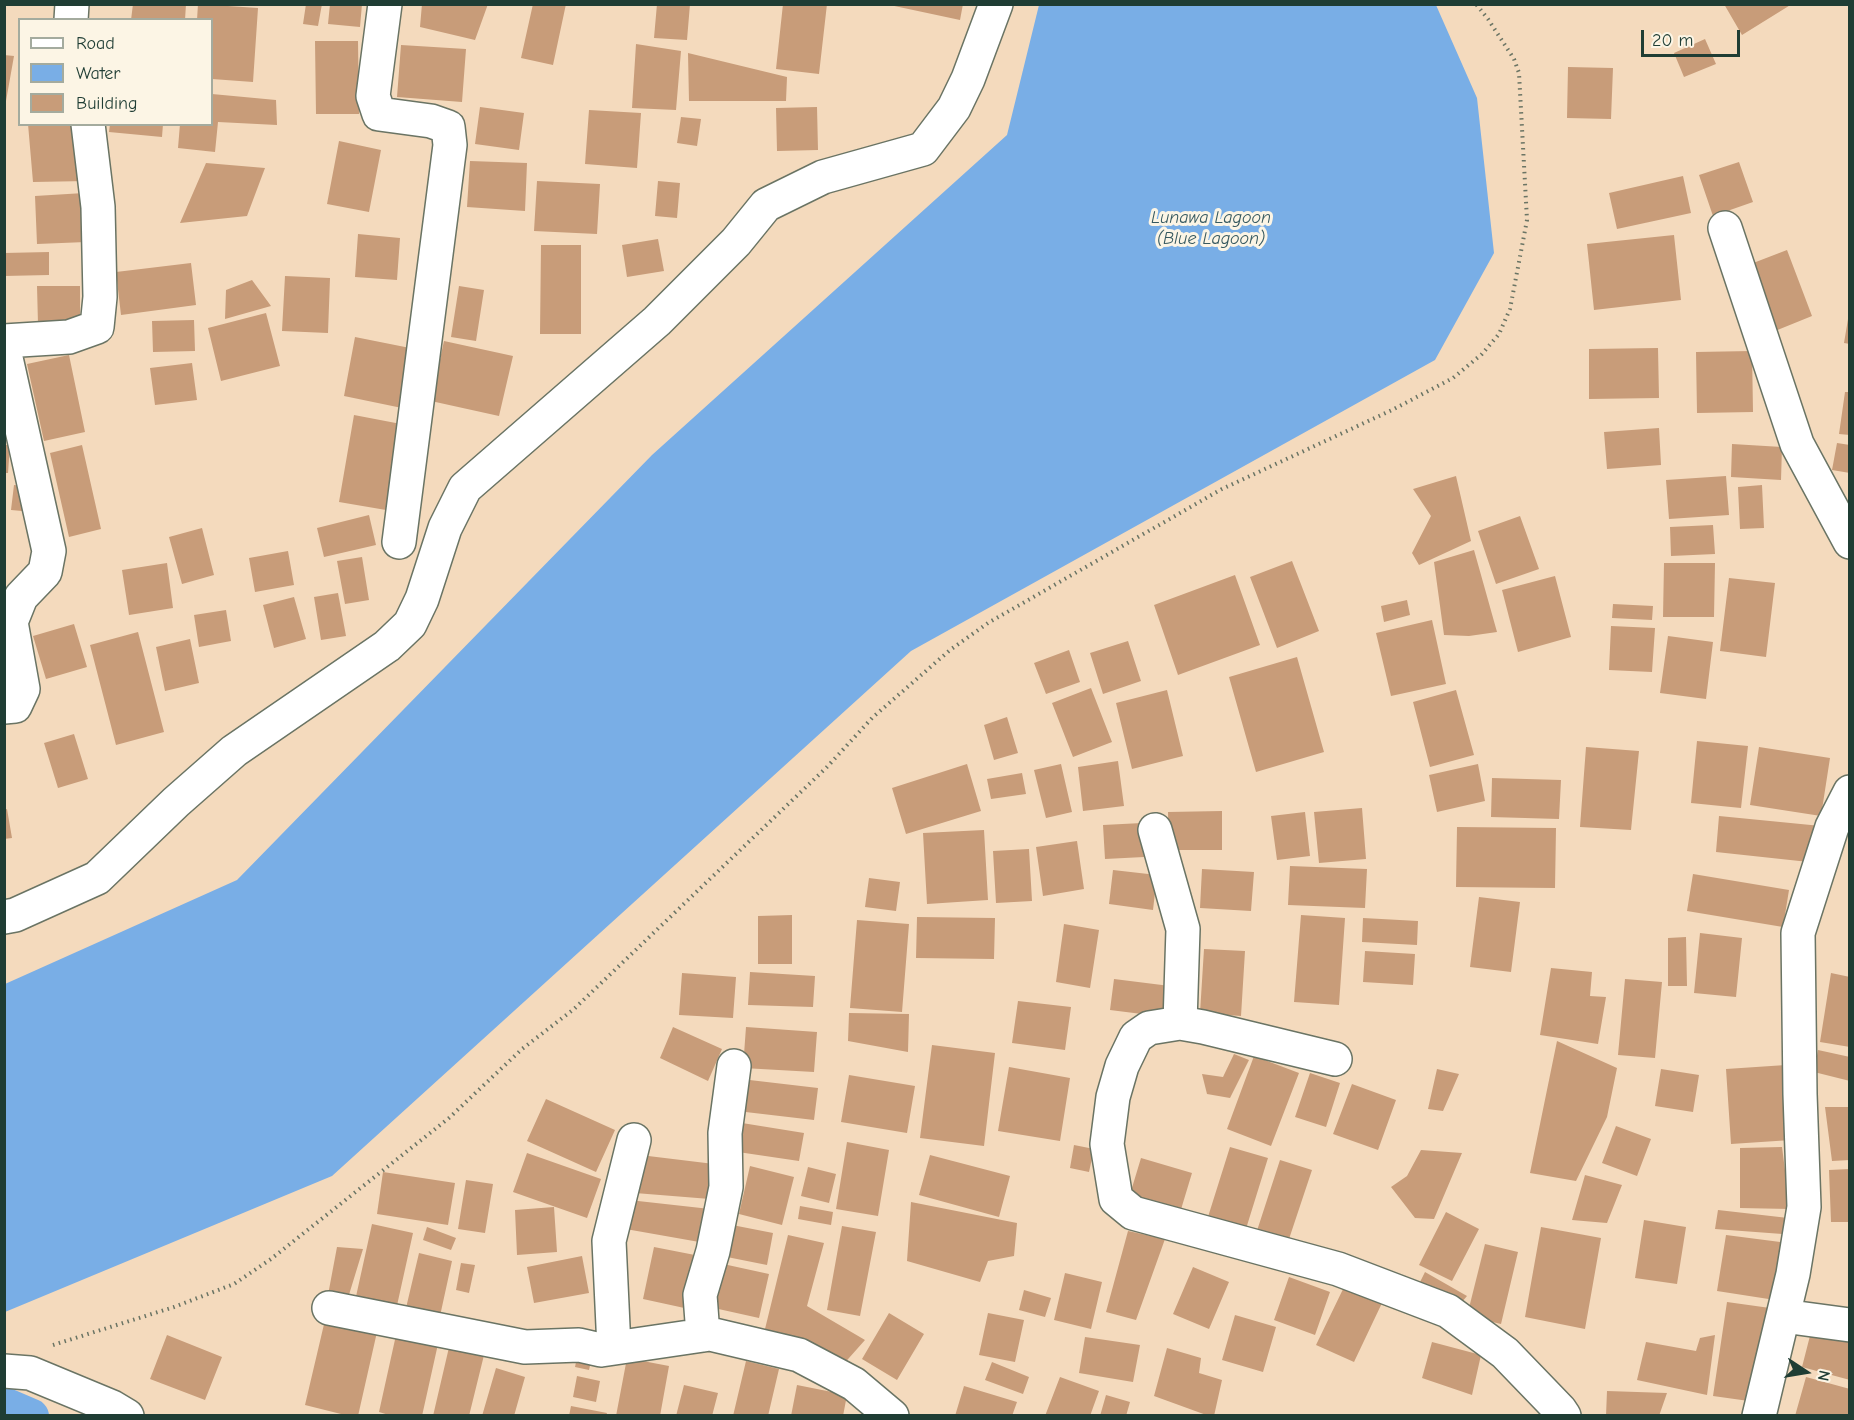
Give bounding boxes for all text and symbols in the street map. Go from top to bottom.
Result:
legend [18,18,213,126]
scale bar [1644,18,1743,56]
text: 20 m [1652,30,1693,51]
text: Road [76,33,115,54]
text: Water [76,63,120,84]
text: Building [76,93,138,114]
water label: Lunawa Lagoon (Blue Lagoon) [1151,207,1271,250]
north arrow [1776,1342,1836,1402]
text: N [1814,1369,1833,1383]

